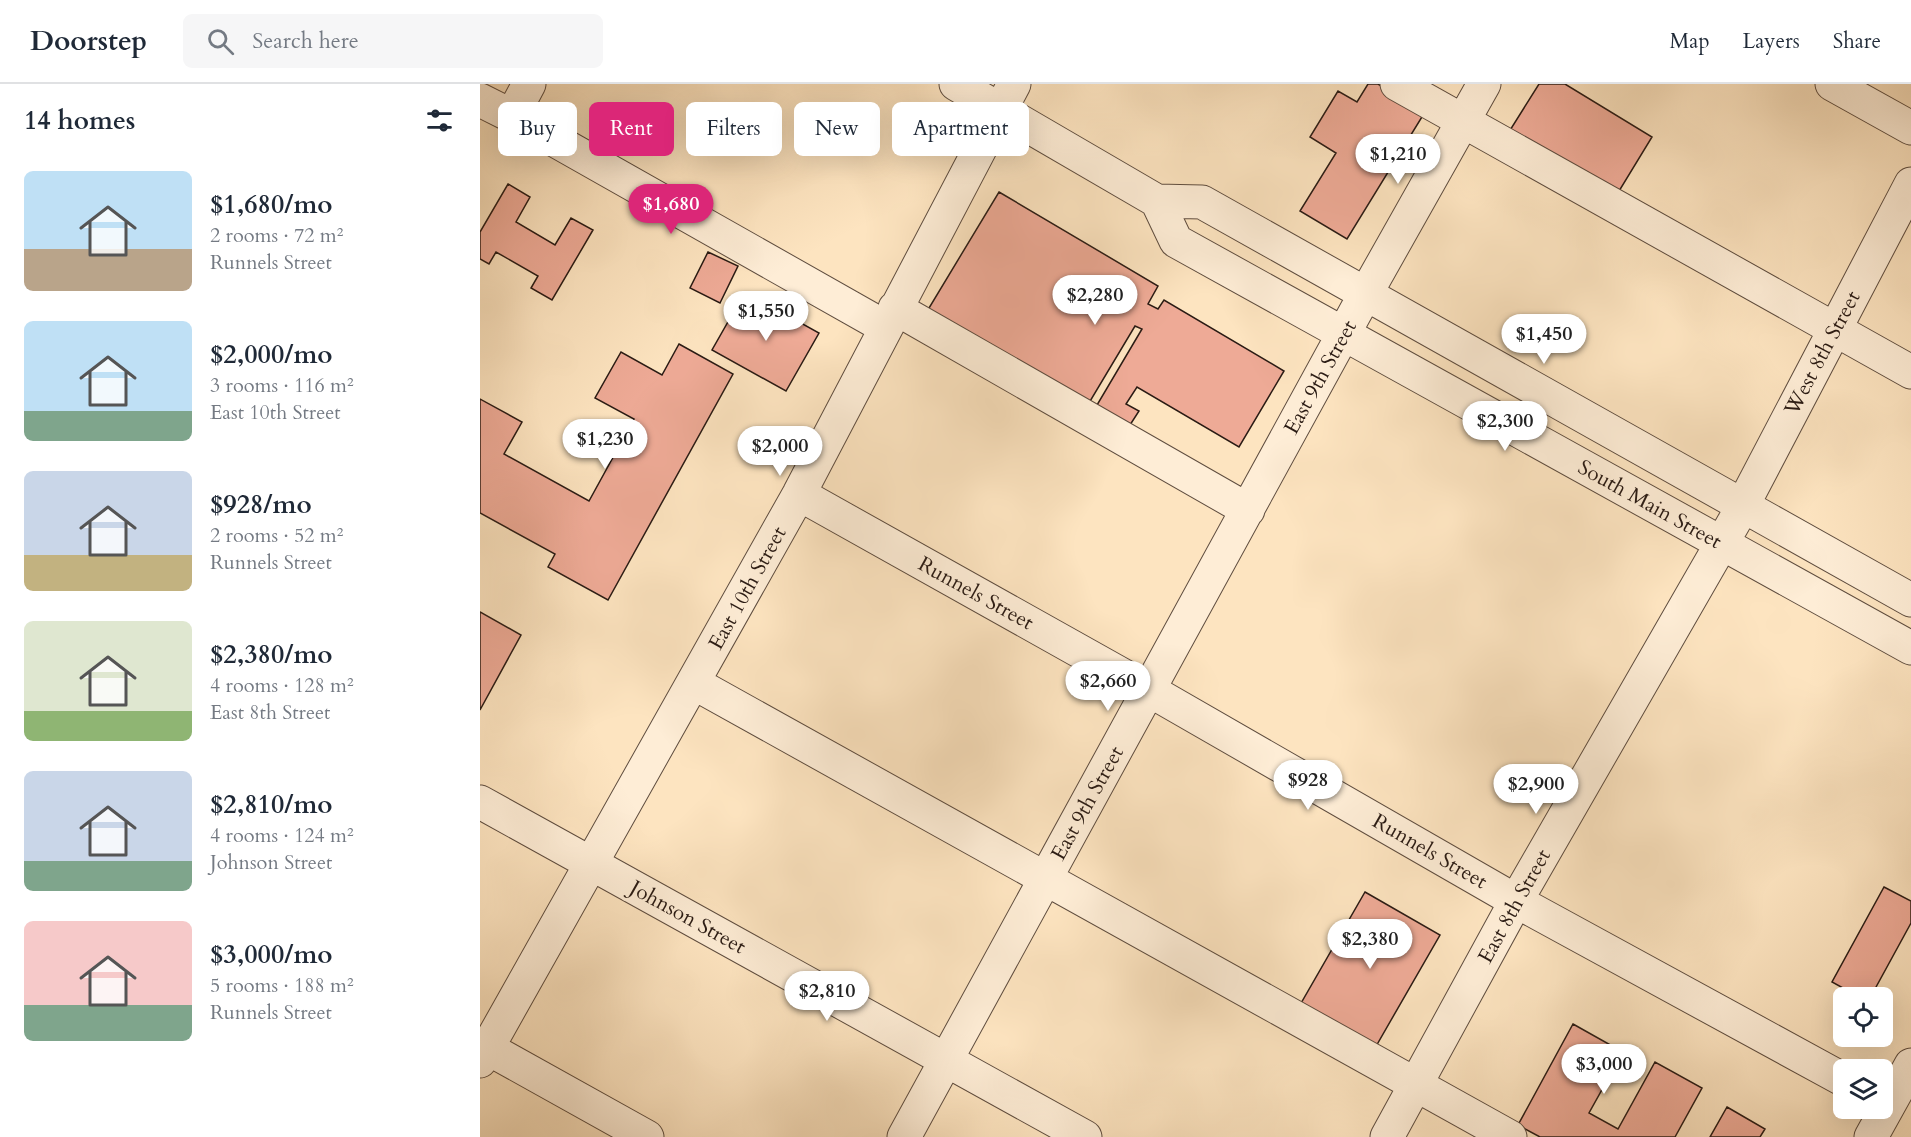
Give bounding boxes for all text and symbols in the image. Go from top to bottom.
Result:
search box [183,14,603,68]
text: Doorstep [30,22,147,60]
icon: search [204,25,237,58]
text: Search here [252,26,359,56]
text: Map [1670,27,1710,56]
text: Layers [1743,27,1800,56]
text: Share [1833,27,1881,56]
chip: Buy [498,102,577,156]
chip: Rent [589,102,674,156]
chip: Filters [686,102,782,156]
chip: New [794,102,880,156]
chip: Apartment [892,102,1029,156]
text: 14 homes [24,103,135,138]
icon: filters [423,104,456,137]
pin: $1,210 [1349,134,1447,185]
text: $1,210 [1369,140,1427,167]
pin: $1,680 [622,184,720,235]
text: $1,680/mo [210,187,333,222]
text: $1,680 [642,190,700,217]
icon: home [72,195,144,267]
text: 2 rooms · 72 m² [210,222,343,249]
text: Runnels Street [210,249,332,276]
pin: $2,280 [1046,275,1144,326]
text: $2,280 [1066,281,1124,308]
street label: West 8th Street [1777,286,1868,421]
pin: $1,550 [717,291,815,342]
text: $1,550 [737,297,795,324]
pin: $1,450 [1495,314,1593,365]
street label: East 9th Street [1277,315,1364,440]
text: $1,450 [1515,320,1573,347]
text: $2,000/mo [210,337,333,372]
icon: home [72,345,144,417]
text: 3 rooms · 116 m² [210,372,354,399]
text: East 10th Street [210,399,341,426]
pin: $2,300 [1456,401,1554,452]
text: $2,300 [1476,407,1534,434]
pin: $1,230 [556,419,654,470]
text: $1,230 [576,425,634,452]
pin: $2,000 [731,426,829,477]
text: $2,000 [751,432,809,459]
street label: South Main Street [1573,453,1727,556]
text: $928/mo [210,487,312,522]
icon: home [72,495,144,567]
street label: East 10th Street [702,521,794,655]
text: 2 rooms · 52 m² [210,522,343,549]
text: Runnels Street [210,549,332,576]
street label: Runnels Street [913,550,1039,637]
text: $2,380/mo [210,637,333,672]
icon: home [72,645,144,717]
pin: $2,660 [1059,661,1157,712]
text: $2,660 [1079,667,1137,694]
text: 4 rooms · 128 m² [210,672,354,699]
text: East 8th Street [210,699,330,726]
street label: East 9th Street [1044,741,1131,866]
pin: $928 [1272,760,1344,811]
pin: $2,900 [1487,764,1585,815]
text: $928 [1288,766,1328,793]
text: $2,900 [1507,770,1565,797]
text: $2,810/mo [210,787,333,822]
icon: home [72,795,144,867]
street label: Runnels Street [1367,807,1493,896]
text: 4 rooms · 124 m² [210,822,354,849]
street label: East 8th Street [1471,844,1558,969]
text: Johnson Street [210,849,332,876]
street label: Johnson Street [622,872,751,961]
pin: $2,380 [1321,919,1419,970]
text: $2,380 [1341,925,1399,952]
text: $3,000/mo [210,937,333,972]
icon: home [72,945,144,1017]
pin: $2,810 [778,971,876,1022]
text: 5 rooms · 188 m² [210,972,354,999]
text: $2,810 [798,977,856,1004]
map controls [1833,987,1893,1119]
button: locate [1833,987,1893,1047]
text: Runnels Street [210,999,332,1026]
pin: $3,000 [1555,1044,1653,1095]
text: $3,000 [1575,1050,1633,1077]
button: layers [1833,1059,1893,1119]

